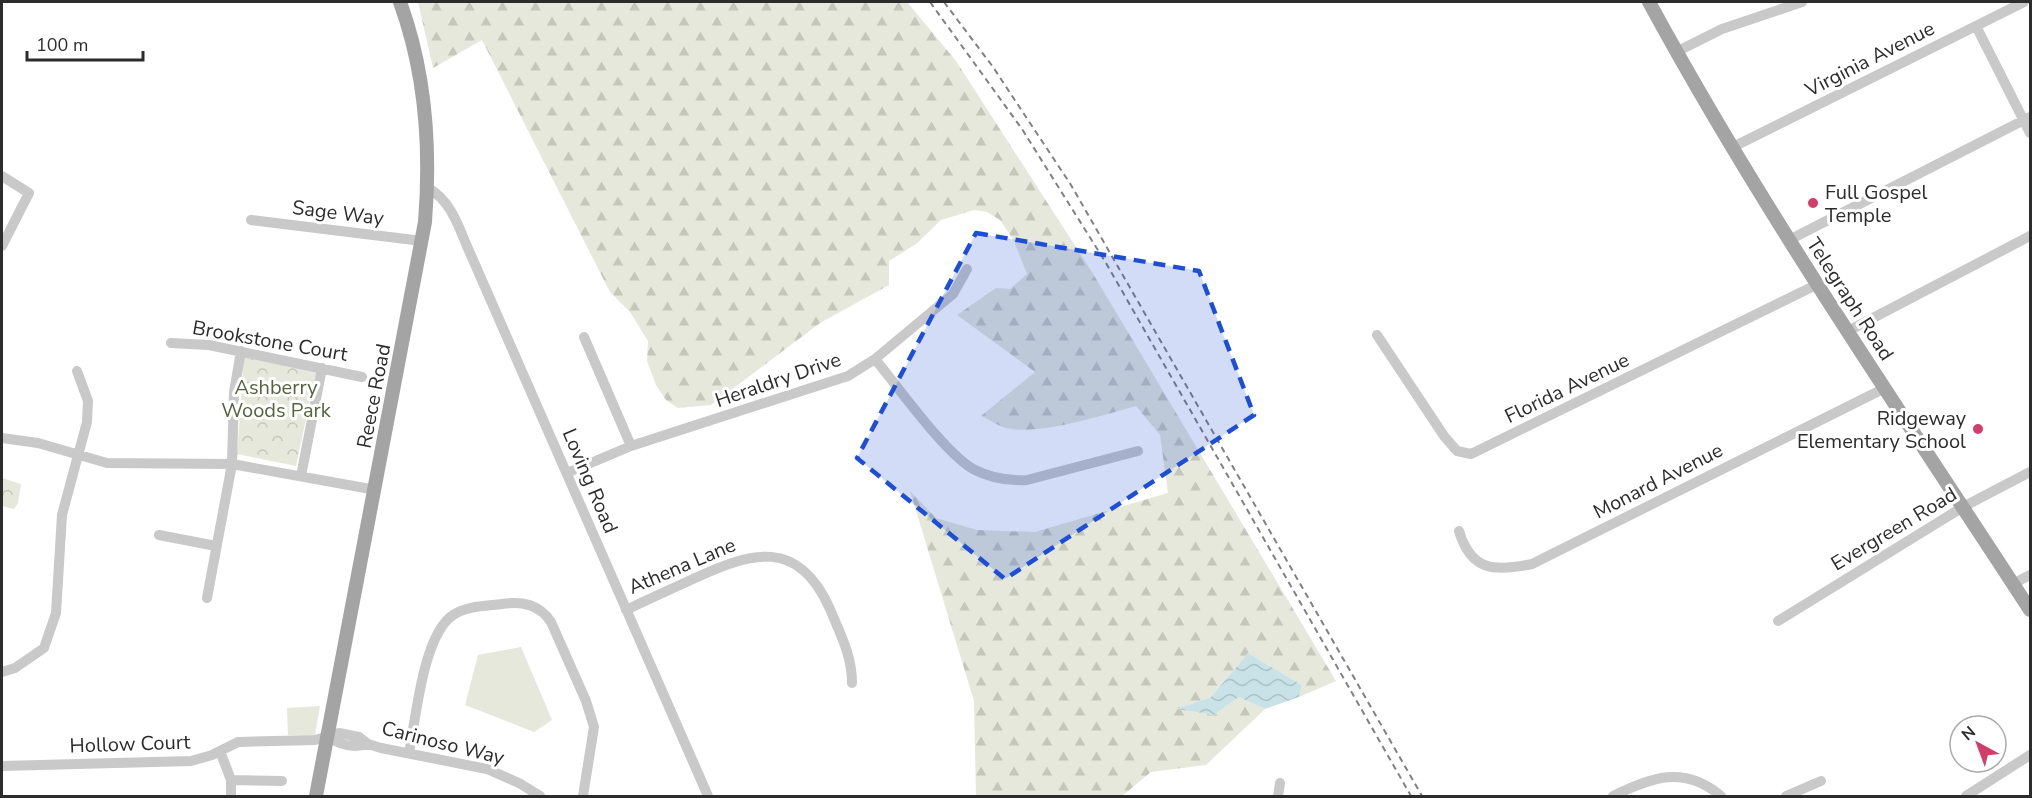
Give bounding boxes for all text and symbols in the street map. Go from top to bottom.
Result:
street label: Virginia Avenue [1800,15,1939,104]
scale bar [27,24,142,62]
text: 100 m [36,33,88,57]
place label: Full Gospel Temple [1825,179,1927,229]
street label: Sage Way [291,194,386,232]
marker: Full Gospel Temple [1806,196,1820,210]
street label: Telegraph Road [1800,232,1900,366]
street label: Brookstone Court [190,314,351,368]
street label: Reece Road [351,341,397,451]
street label: Heraldry Drive [711,346,845,414]
street label: Florida Avenue [1500,346,1634,430]
park label: Ashberry Woods Park [221,374,332,424]
place label: Ridgeway Elementary School [1797,405,1967,455]
marker: Ridgeway Elementary School [1971,422,1985,436]
street label: Loving Road [556,424,624,538]
street label: Monard Avenue [1589,437,1727,525]
street label: Evergreen Road [1826,481,1962,577]
street label: Athena Lane [624,531,740,601]
north arrow [1948,714,2008,774]
street label: Carinoso Way [379,715,508,771]
text: N [1957,721,1981,746]
street label: Hollow Court [69,728,192,760]

